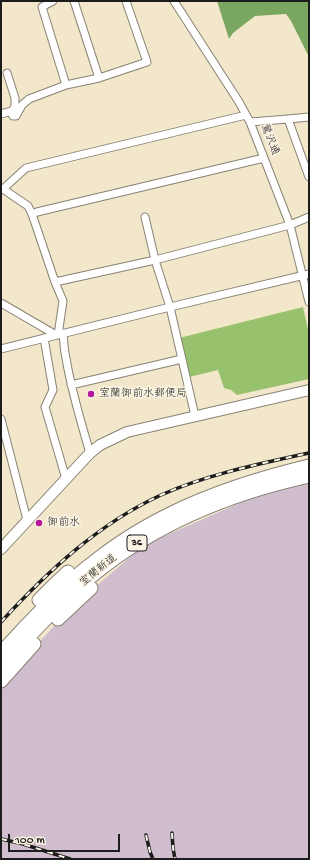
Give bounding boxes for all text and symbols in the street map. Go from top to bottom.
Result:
street label: 鶯沢通 [257,122,281,158]
place label: 室蘭御前水郵便局 [99,387,187,401]
marker: 室蘭御前水郵便局 [86,389,96,399]
place label: 御前水 [47,516,80,530]
marker: 御前水 [34,518,44,528]
road number: 36 [127,535,147,551]
street label: 室蘭新道 [78,552,120,590]
scale bar [10,826,122,852]
text: 100 m [15,834,45,848]

